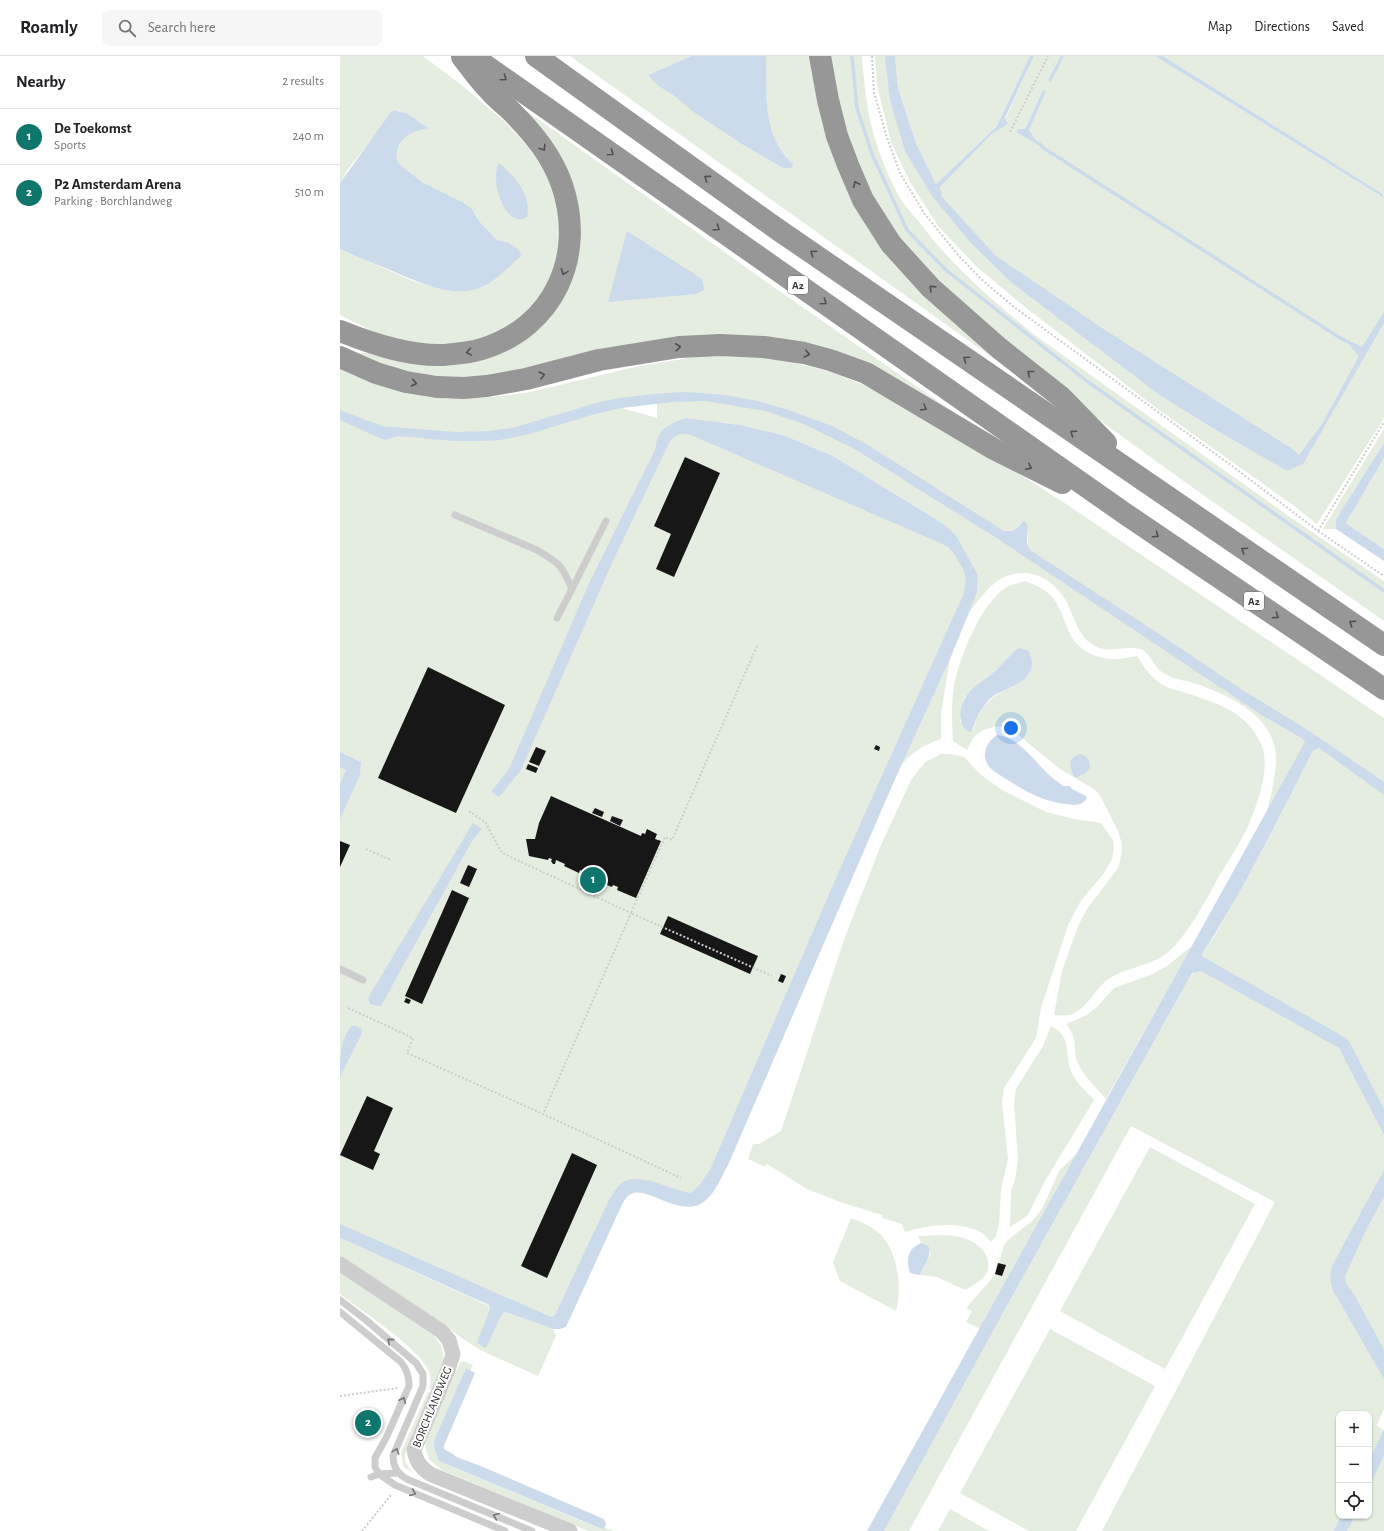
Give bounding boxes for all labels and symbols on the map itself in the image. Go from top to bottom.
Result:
one-way arrow [500,73,507,80]
one-way arrow [539,144,546,151]
one-way arrow [606,148,613,155]
one-way arrow [704,175,711,183]
one-way arrow [853,180,861,188]
one-way arrow [713,223,720,231]
one-way arrow [810,250,817,258]
one-way arrow [560,268,568,275]
road number: A2 [788,276,808,294]
one-way arrow [929,285,937,293]
one-way arrow [819,297,826,304]
one-way arrow [675,343,681,352]
one-way arrow [466,347,472,355]
one-way arrow [803,349,810,358]
one-way arrow [963,356,970,364]
one-way arrow [538,371,545,380]
one-way arrow [1028,371,1035,378]
one-way arrow [410,379,417,387]
one-way arrow [920,403,927,410]
one-way arrow [1070,430,1077,438]
one-way arrow [1025,462,1032,470]
one-way arrow [1152,530,1159,537]
one-way arrow [1242,548,1249,555]
road number: A2 [1244,592,1264,610]
one-way arrow [1271,611,1278,618]
one-way arrow [1349,620,1356,628]
your location [1001,718,1021,738]
pin: 1 [580,865,606,895]
one-way arrow [388,1339,395,1346]
street label: BORCHLANDWEG [410,1365,454,1449]
one-way arrow [398,1397,406,1404]
pin: 2 [355,1408,381,1438]
one-way arrow [391,1448,399,1455]
one-way arrow [410,1488,417,1496]
one-way arrow [492,1513,500,1521]

